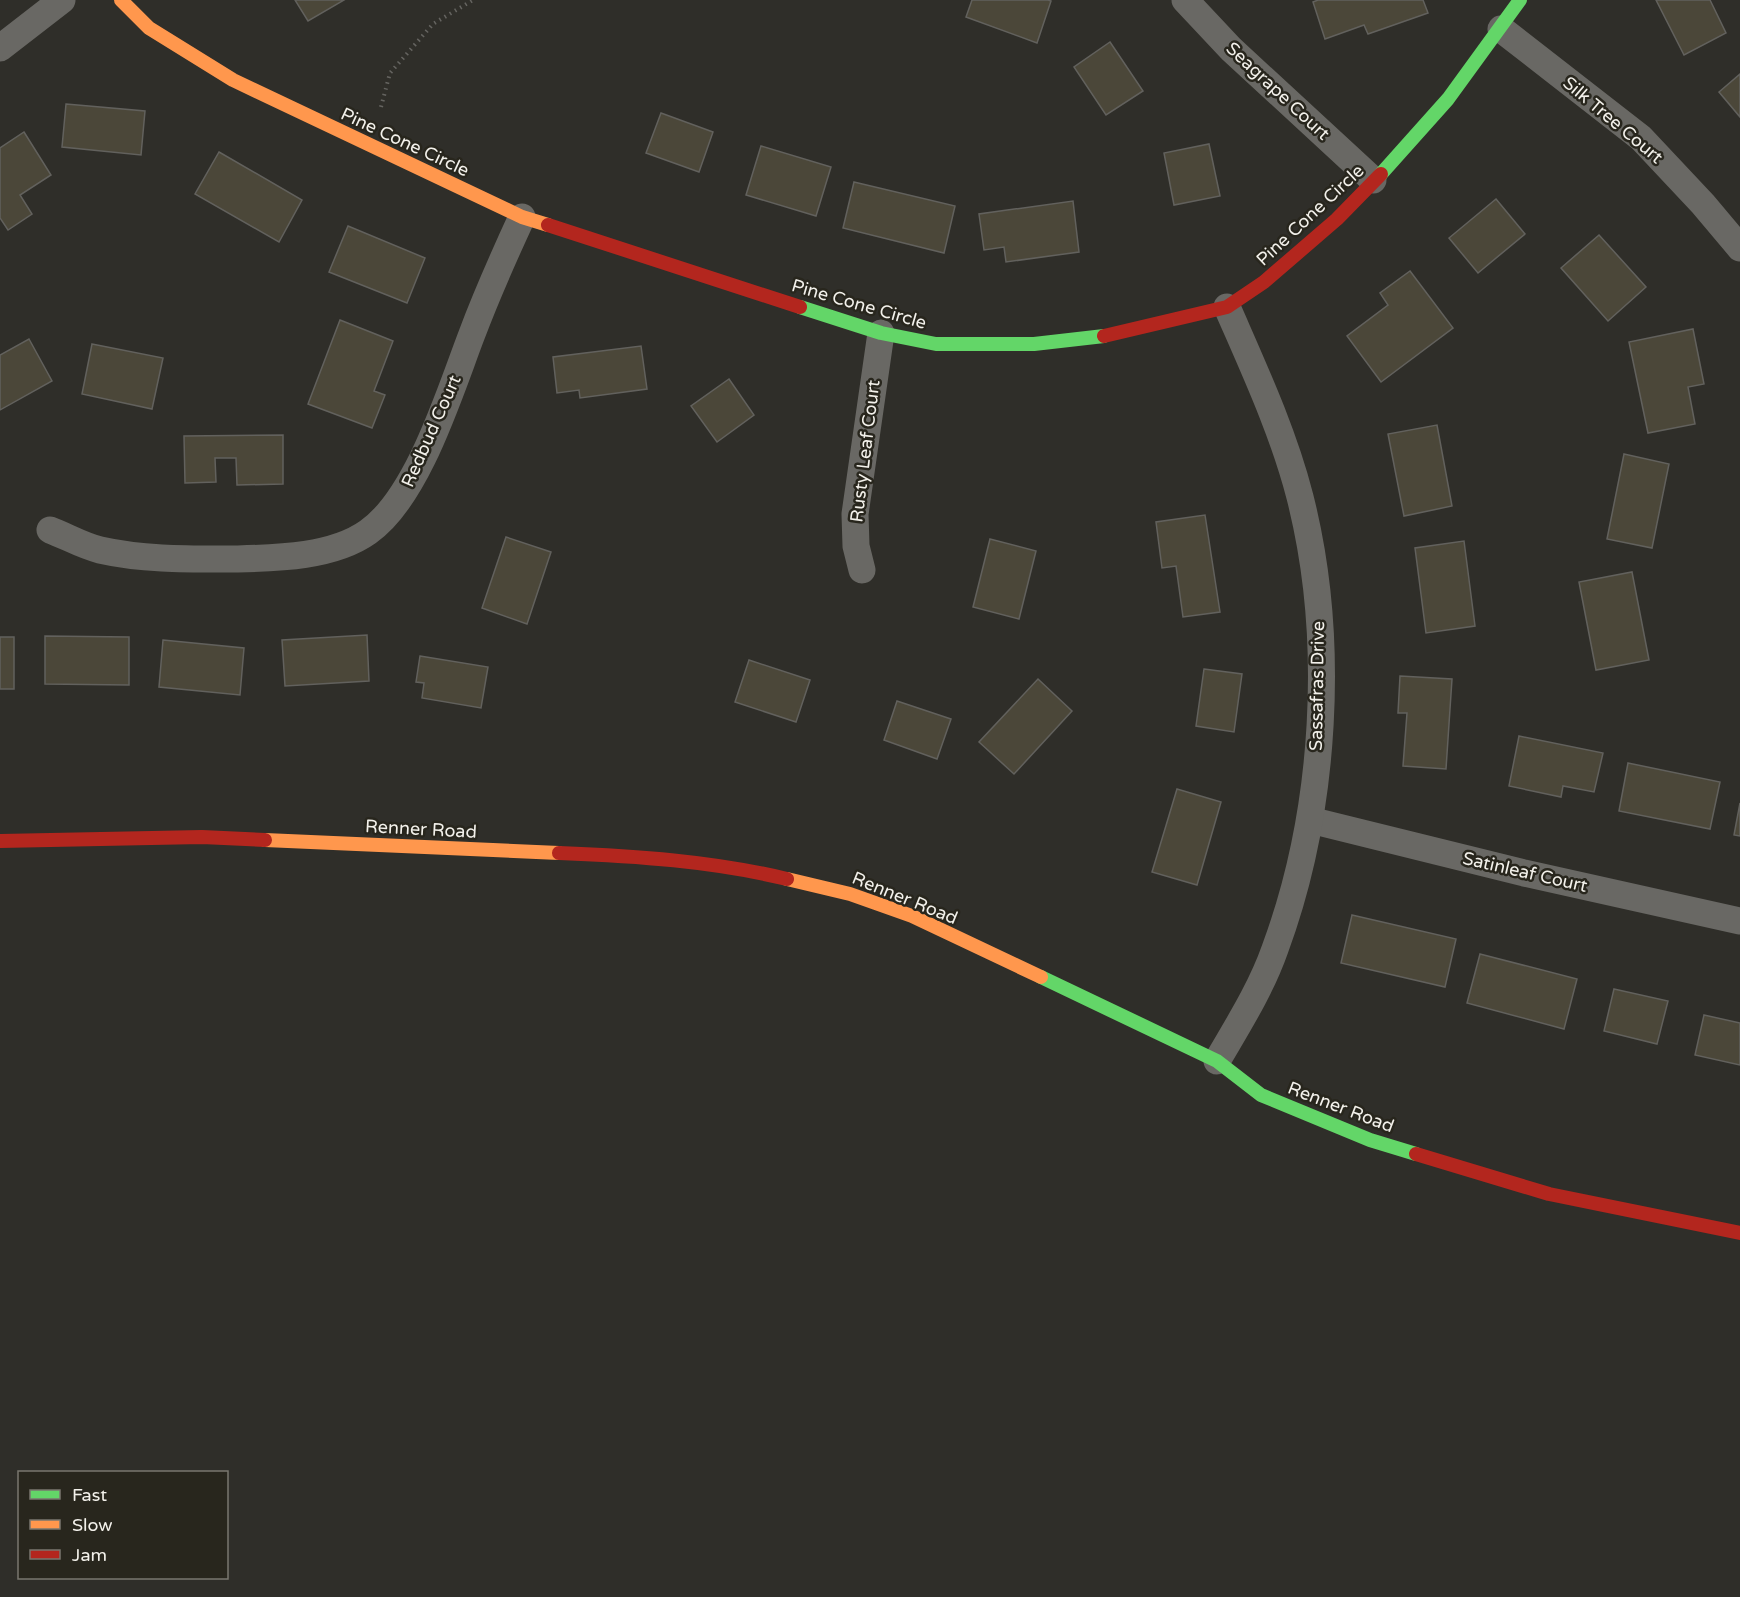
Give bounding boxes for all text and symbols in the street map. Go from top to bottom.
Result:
street label: Seagrape Court [1222,37,1335,145]
street label: Silk Tree Court [1558,72,1668,168]
street label: Pine Cone Circle [337,103,473,181]
street label: Pine Cone Circle [1252,160,1368,270]
street label: Pine Cone Circle [789,274,929,334]
street label: Redbud Court [396,371,466,491]
street label: Rusty Leaf Court [845,378,885,523]
street label: Sassafras Drive [1305,621,1329,751]
street label: Renner Road [365,815,477,843]
street label: Satinleaf Court [1460,847,1590,897]
street label: Renner Road [849,867,961,929]
street label: Renner Road [1285,1077,1397,1137]
legend [18,1471,228,1579]
text: Fast [72,1484,107,1506]
text: Slow [72,1514,113,1536]
text: Jam [72,1544,107,1566]

